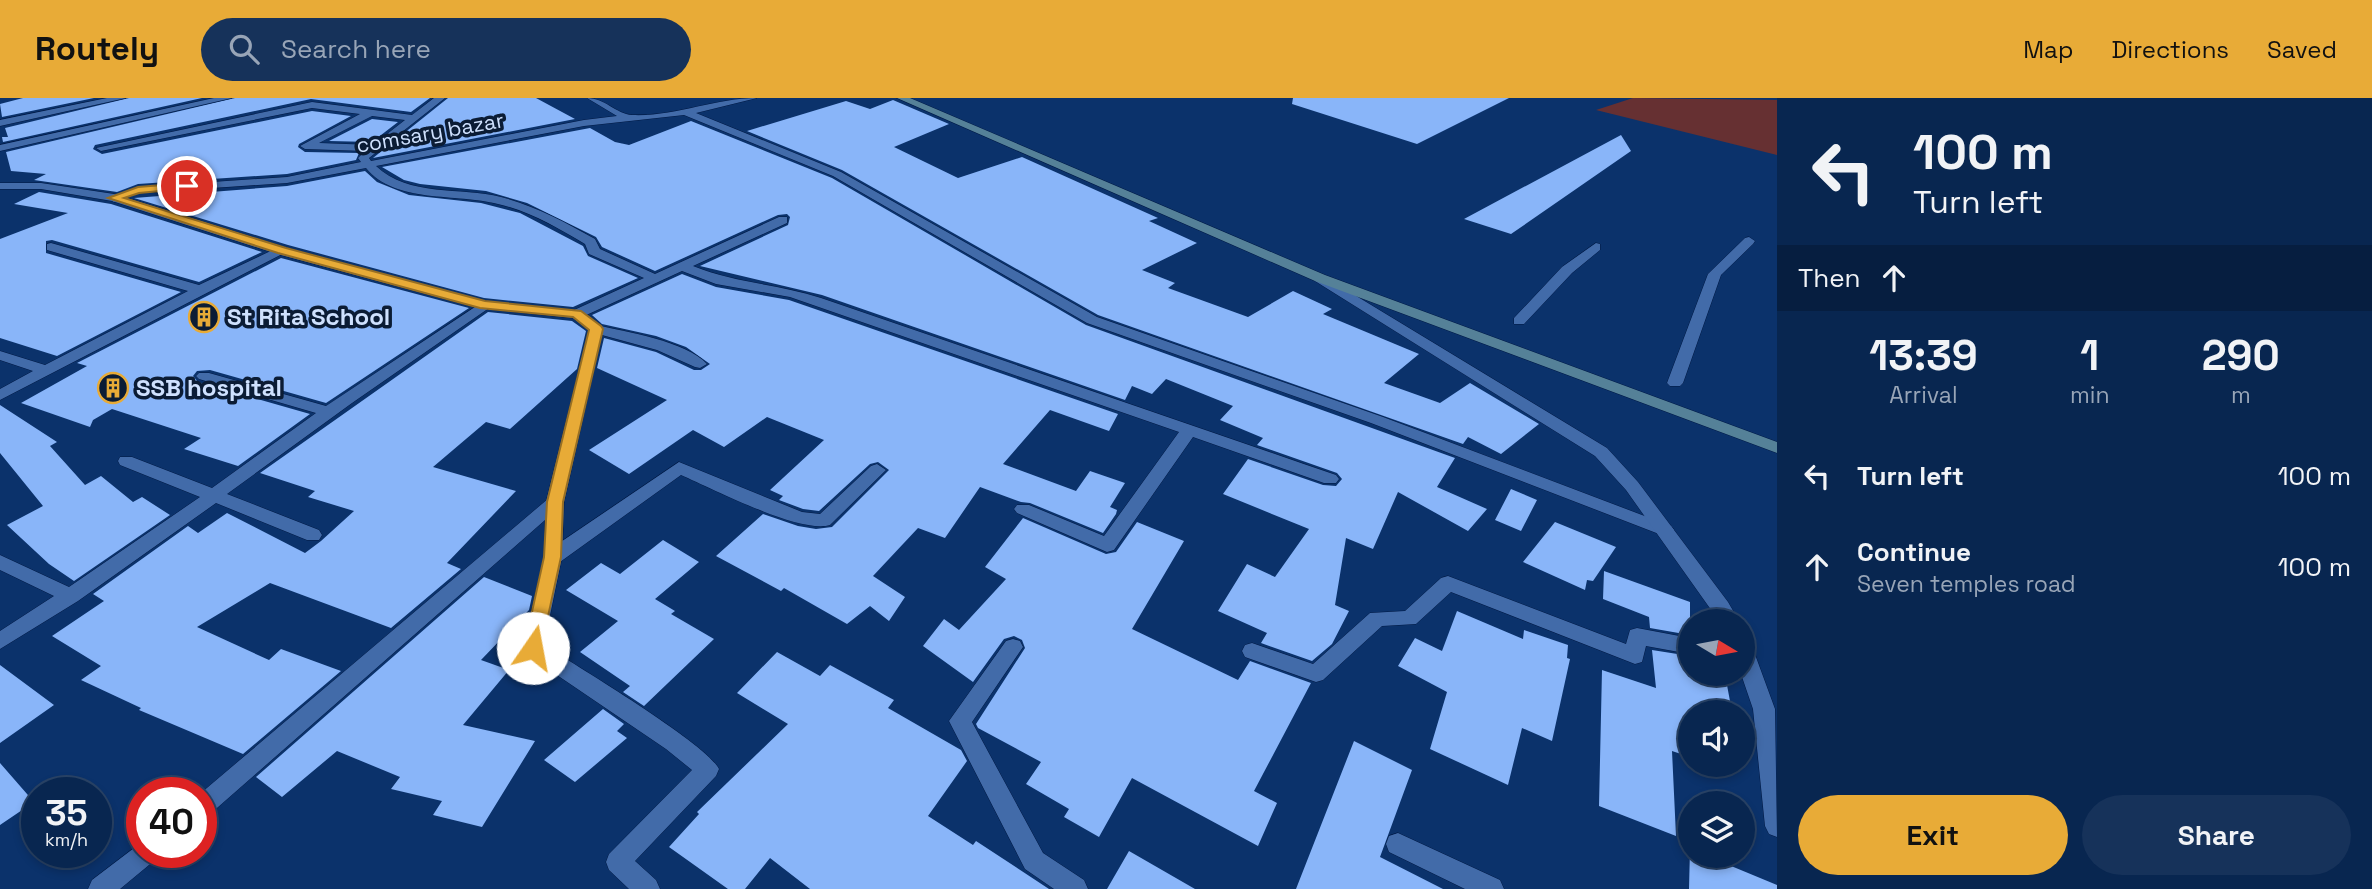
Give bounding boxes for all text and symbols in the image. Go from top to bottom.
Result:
search box [201,18,691,81]
text: Routely [35,28,159,70]
icon: search [225,30,263,68]
text: Search here [281,32,431,66]
text: Map [2023,34,2073,65]
text: Directions [2111,34,2229,65]
text: Saved [2267,34,2337,65]
street label: comsary bazar [354,106,506,159]
text: 100 m [1913,121,2053,183]
icon: left [1798,126,1889,217]
pin [157,156,217,216]
icon: arrive [168,167,206,205]
text: Turn left [1913,182,2043,222]
icon: ahead [1875,259,1913,297]
text: Then [1798,261,1861,295]
building icon: St Rita School [187,300,221,334]
place label: St Rita School [227,301,390,332]
text: 13:39 [1869,329,1978,382]
text: 1 [2080,329,2099,382]
text: 290 [2202,329,2280,382]
building icon: SSB hospital [96,371,130,405]
place label: SSB hospital [136,372,282,403]
text: Arrival [1889,380,1958,410]
text: min [2070,380,2110,410]
text: m [2231,380,2251,410]
icon: left [1798,457,1836,495]
text: Turn left [1857,459,1964,493]
text: 100 m [2278,459,2351,493]
text: Continue [1857,535,1971,569]
icon: ahead [1798,548,1836,586]
text: 100 m [2278,550,2351,584]
text: Seven temples road [1857,569,2076,599]
north arrow [1678,609,1755,686]
map controls [1678,609,1755,868]
position arrow [496,611,570,685]
button: sound [1678,700,1755,777]
speed limit sign: 40 [126,777,217,868]
text: 35 [45,791,88,835]
button: layers [1678,791,1755,868]
button: Exit [1798,795,2068,875]
button: Share [2082,795,2351,875]
text: km/h [45,828,88,851]

